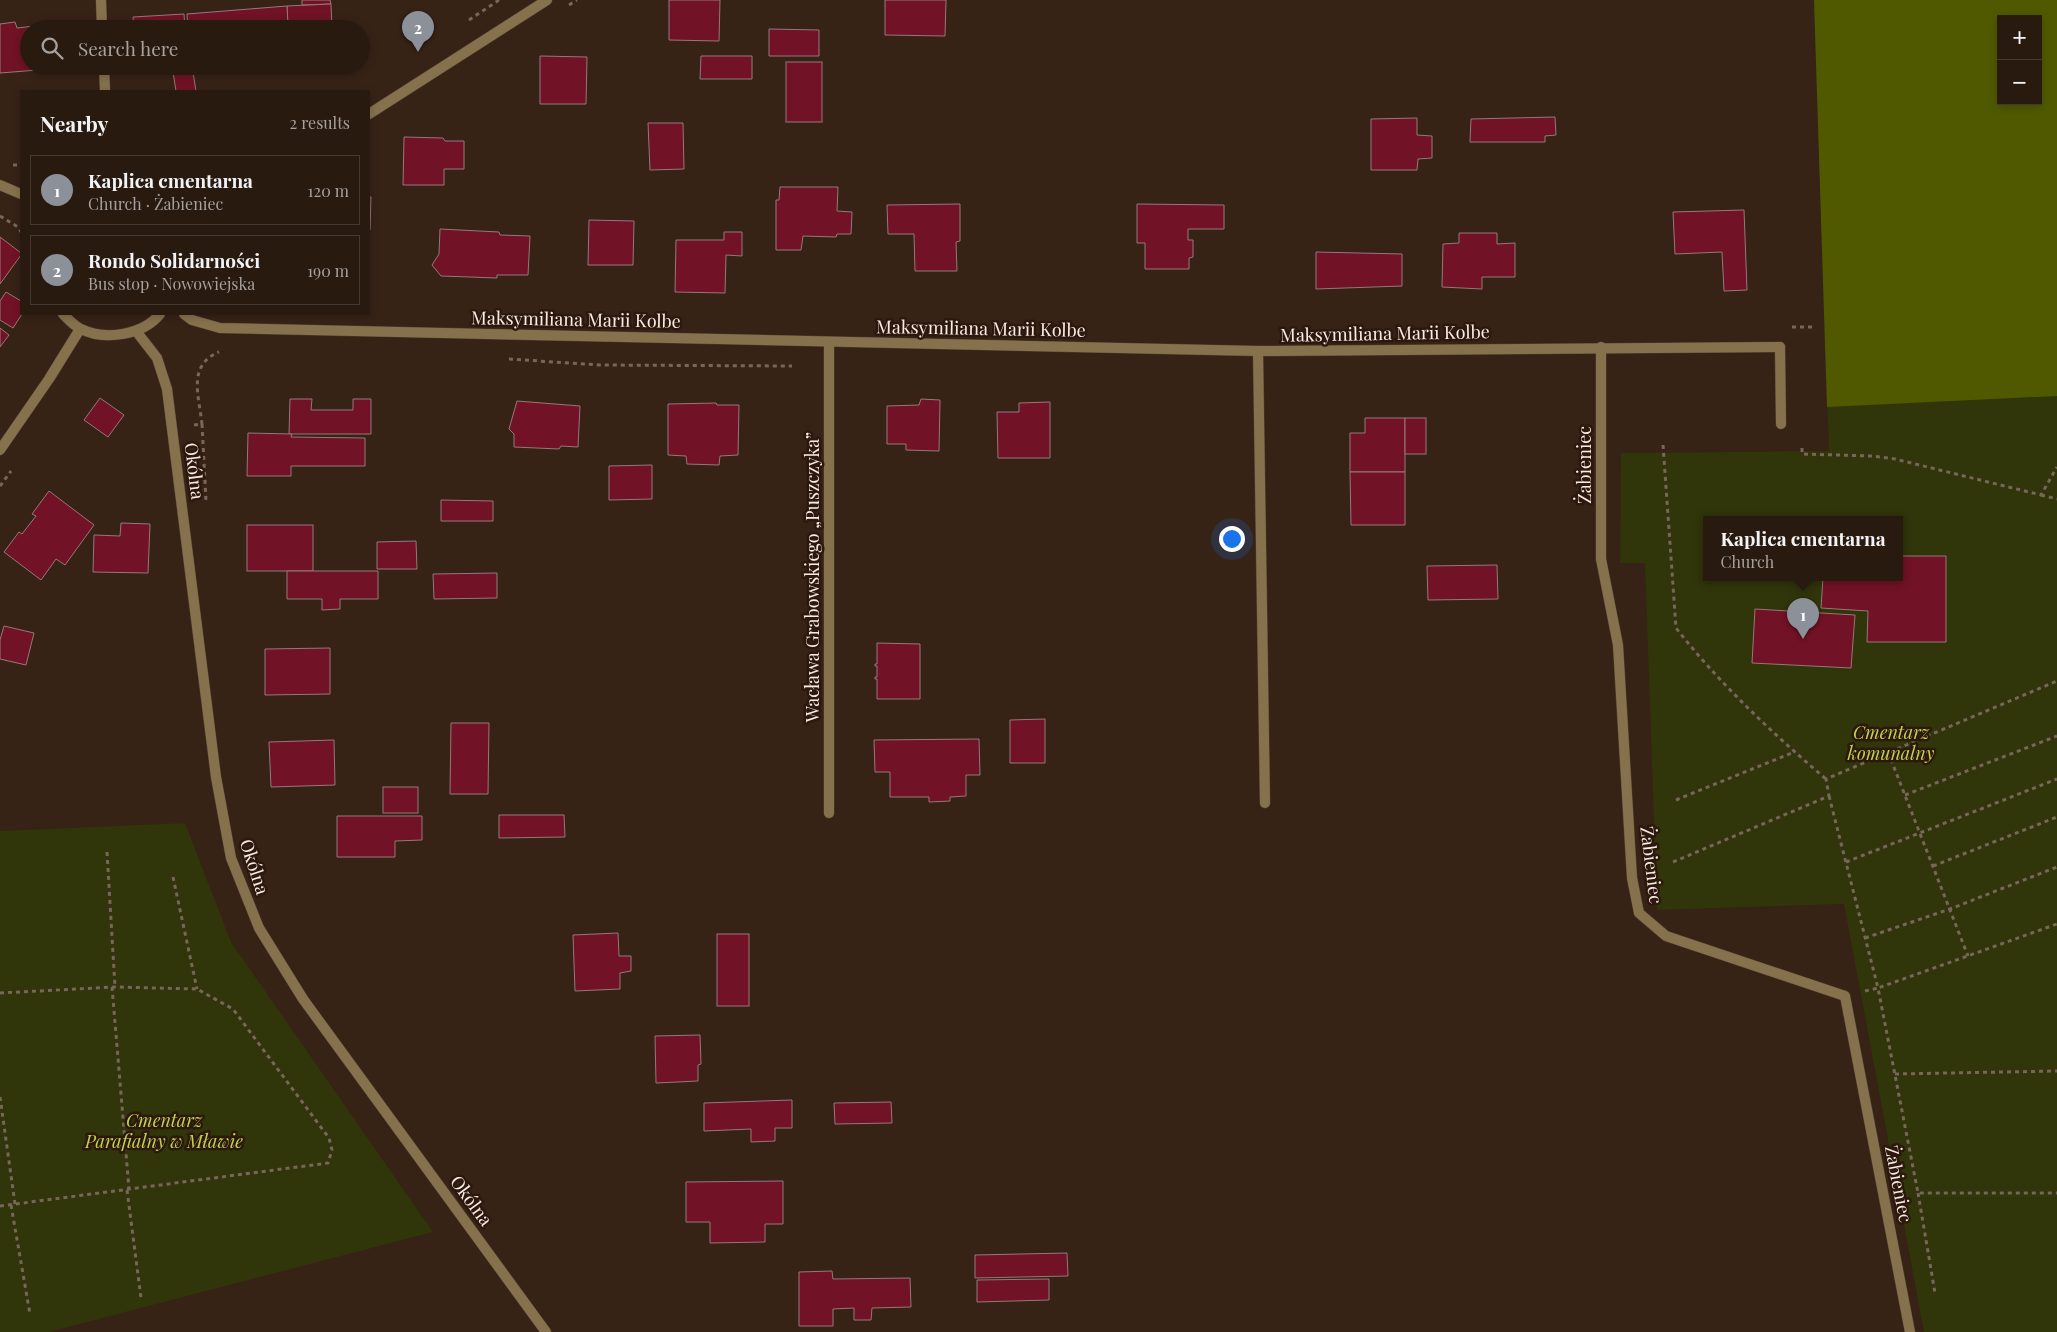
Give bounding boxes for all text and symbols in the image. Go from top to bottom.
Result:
pin: 2 [402,11,434,52]
map controls [1997,15,2042,105]
button: + [1997,15,2042,60]
search box [20,20,370,75]
icon: search [38,34,66,62]
text: Search here [78,35,178,61]
button: − [1997,60,2042,105]
text: Nearby [40,109,109,137]
text: 2 results [290,112,350,133]
text: Kaplica cmentarna [88,167,253,193]
text: 1 [54,180,60,201]
text: 120 m [308,180,349,201]
text: Church · Żabieniec [88,193,223,214]
text: Rondo Solidarności [88,247,260,273]
text: 2 [53,260,61,281]
text: 190 m [307,260,349,281]
text: Bus stop · Nowowiejska [88,273,255,294]
street label: Maksymiliana Marii Kolbe [471,305,681,333]
street label: Maksymiliana Marii Kolbe [876,314,1086,342]
street label: Maksymiliana Marii Kolbe [1280,319,1490,347]
street label: Żabieniec [1572,426,1596,504]
street label: Wacława Grabowskiego „Puszczyka” [800,432,824,723]
street label: Okólna [180,441,210,501]
popup [1703,516,1903,581]
text: Kaplica cmentarna [1721,525,1885,551]
your location [1219,526,1245,552]
text: Church [1721,551,1774,572]
pin: 1 [1787,598,1819,639]
park label: Cmentarz komunalny [1847,720,1935,765]
street label: Żabieniec [1635,825,1669,905]
street label: Okólna [235,836,275,898]
park label: Cmentarz Parafialny w Mławie [84,1108,243,1153]
street label: Żabieniec [1880,1143,1918,1225]
street label: Okólna [445,1170,498,1231]

